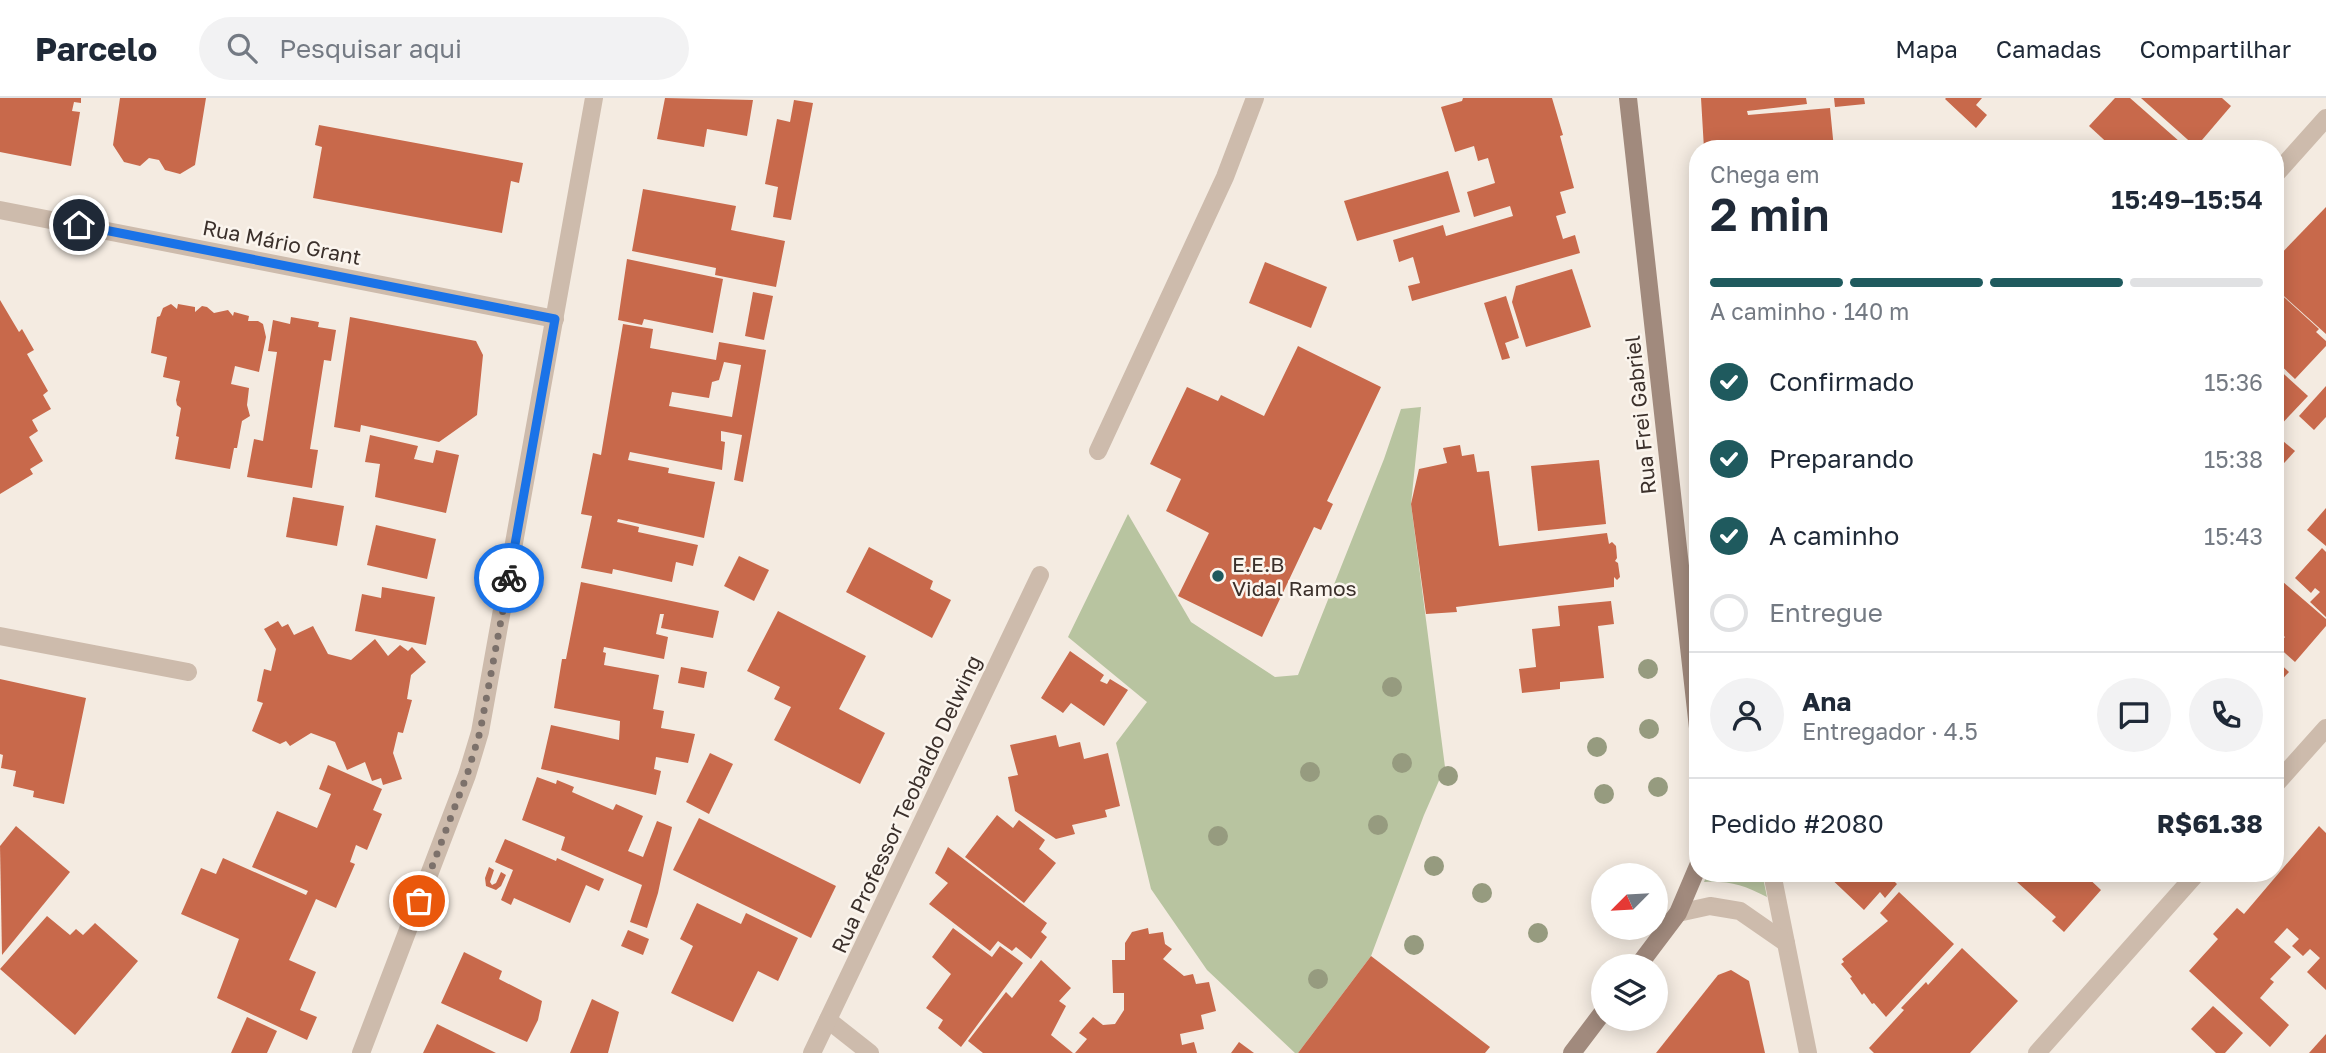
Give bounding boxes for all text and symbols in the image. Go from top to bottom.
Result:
search box [199,17,689,80]
text: Parcelo [35,29,157,68]
icon: search [223,29,261,67]
text: Pesquisar aqui [279,33,462,64]
text: Mapa [1895,34,1958,63]
text: Camadas [1996,34,2101,63]
text: Compartilhar [2139,34,2291,63]
text: Chega em [1710,160,1820,188]
text: 15:49–15:54 [2111,184,2263,215]
text: 2 min [1710,186,1830,241]
pin [49,195,109,255]
icon: home [60,206,98,244]
street label: Rua Mário Grant [200,214,364,270]
text: A caminho · 140 m [1710,297,1909,325]
street label: Rua Frei Gabriel [1619,334,1661,496]
icon: check [1710,363,1748,401]
text: Confirmado [1769,366,1914,397]
text: 15:36 [2204,368,2263,396]
icon: check [1710,440,1748,478]
text: Preparando [1769,443,1914,474]
text: 15:38 [2204,445,2263,473]
icon: check [1710,517,1748,555]
text: A caminho [1769,520,1899,551]
text: 15:43 [2204,522,2263,550]
courier [474,543,544,613]
place label: E.E.B Vidal Ramos [1232,551,1357,601]
icon: bike [490,559,528,597]
marker: E.E.B Vidal Ramos [1210,568,1226,584]
text: Entregue [1769,597,1883,628]
street label: Rua Professor Teobaldo Delwing [825,651,987,957]
button: person [1710,678,1784,752]
button: chat [2097,678,2171,752]
button: phone [2189,678,2263,752]
text: Ana [1802,686,1851,717]
text: Entregador · 4.5 [1802,717,1978,745]
text: Pedido #2080 [1710,808,1884,839]
text: R$61.38 [2157,808,2263,839]
north arrow [1591,863,1668,940]
map controls [1591,863,1668,1031]
pin [389,871,449,931]
icon: bag [400,882,438,920]
button: layers [1591,954,1668,1031]

